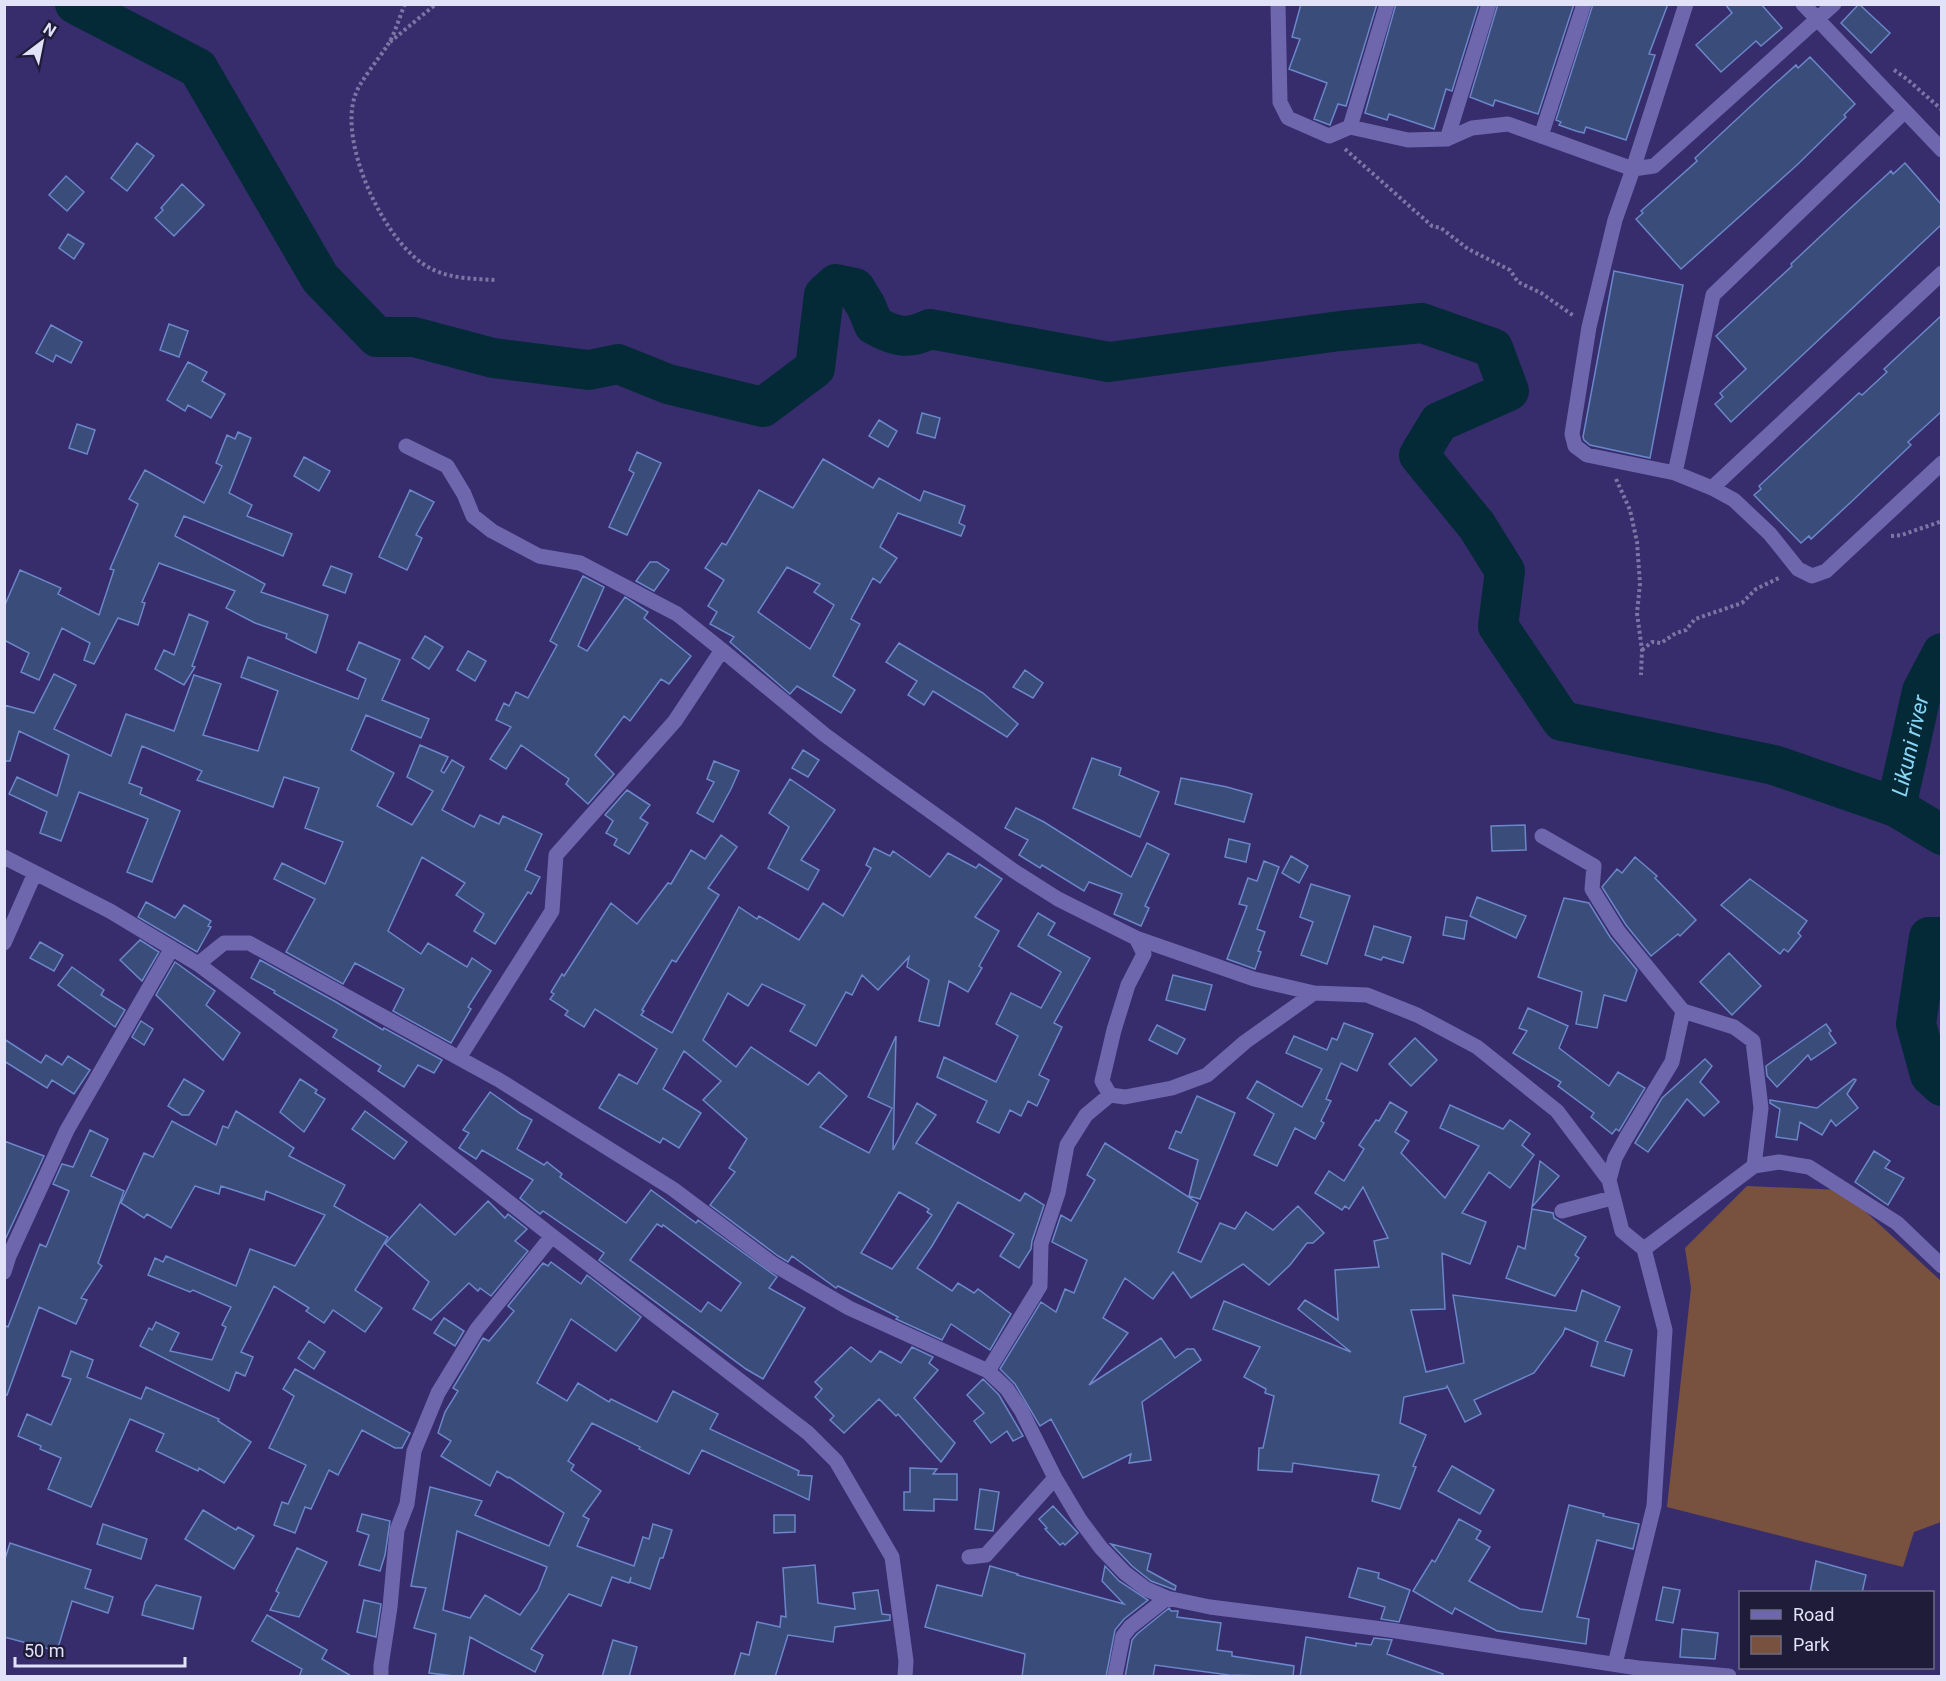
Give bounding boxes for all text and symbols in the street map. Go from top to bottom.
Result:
north arrow [12,12,72,72]
text: N [40,19,60,41]
water label: Likuni river [1887,692,1934,799]
legend [1739,1591,1934,1669]
text: Road [1793,1604,1834,1625]
scale bar [15,1630,184,1668]
text: Park [1793,1634,1830,1655]
text: 50 m [24,1640,64,1661]

